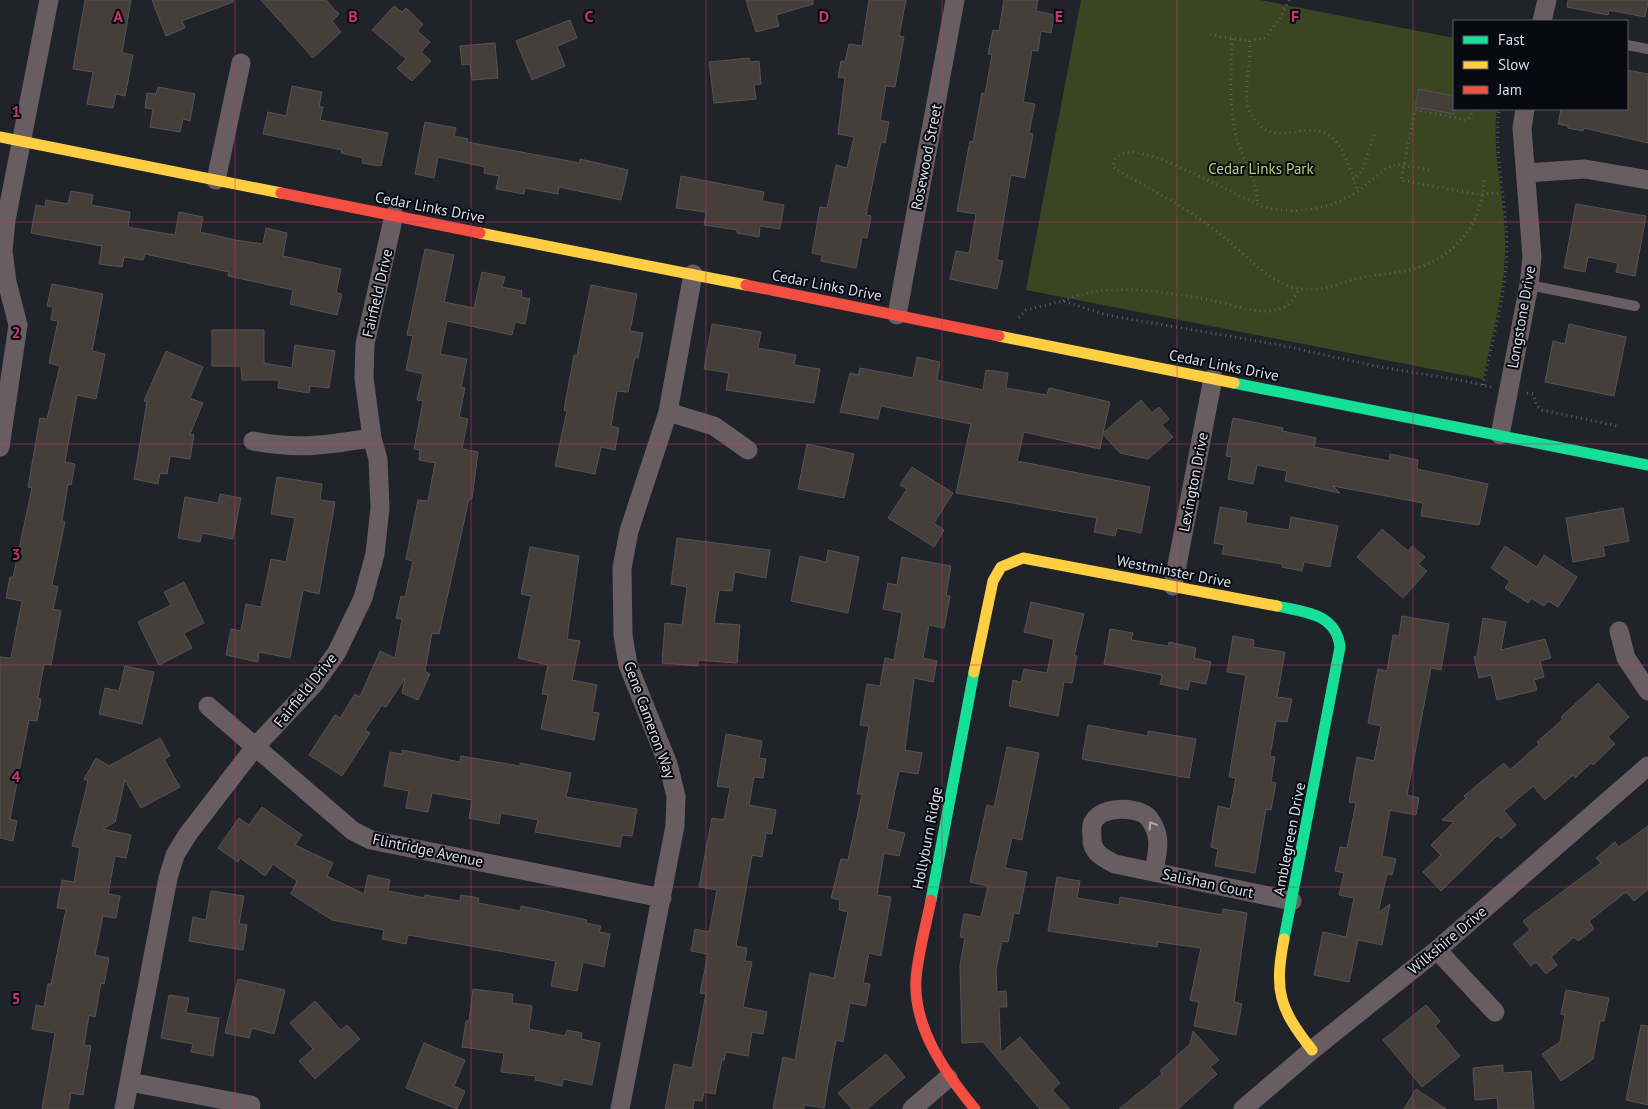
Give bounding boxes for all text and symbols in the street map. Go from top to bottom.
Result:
text: A [113,6,123,26]
text: B [348,6,358,26]
text: C [585,6,594,26]
text: D [819,6,829,26]
text: E [1055,6,1063,26]
text: F [1291,6,1299,26]
legend [1453,20,1628,110]
text: Fast [1498,30,1525,49]
text: Slow [1498,55,1529,74]
text: Jam [1497,80,1522,99]
text: 1 [11,101,21,121]
street label: Rosewood Street [906,103,946,211]
park label: Cedar Links Park [1208,159,1314,178]
street label: Cedar Links Drive [374,187,486,227]
street label: Fairfield Drive [358,247,396,339]
street label: Longstone Drive [1503,264,1539,370]
street label: Cedar Links Drive [771,265,883,305]
text: 2 [11,322,21,342]
street label: Cedar Links Drive [1168,345,1280,385]
street label: Lexington Drive [1174,431,1212,533]
text: 3 [11,544,21,564]
street label: Westminster Drive [1115,551,1233,591]
street label: Fairfield Drive [269,649,341,731]
street label: Gene Cameron Way [620,659,680,781]
text: 4 [11,766,21,786]
street label: Amblegreen Drive [1269,781,1309,897]
street label: Hollyburn Ridge [908,785,946,891]
one-way arrow [1148,821,1158,830]
street label: Flintridge Avenue [371,829,485,871]
street label: Salishan Court [1161,864,1255,902]
street label: Wilkshire Drive [1404,902,1490,978]
text: 5 [11,988,21,1008]

